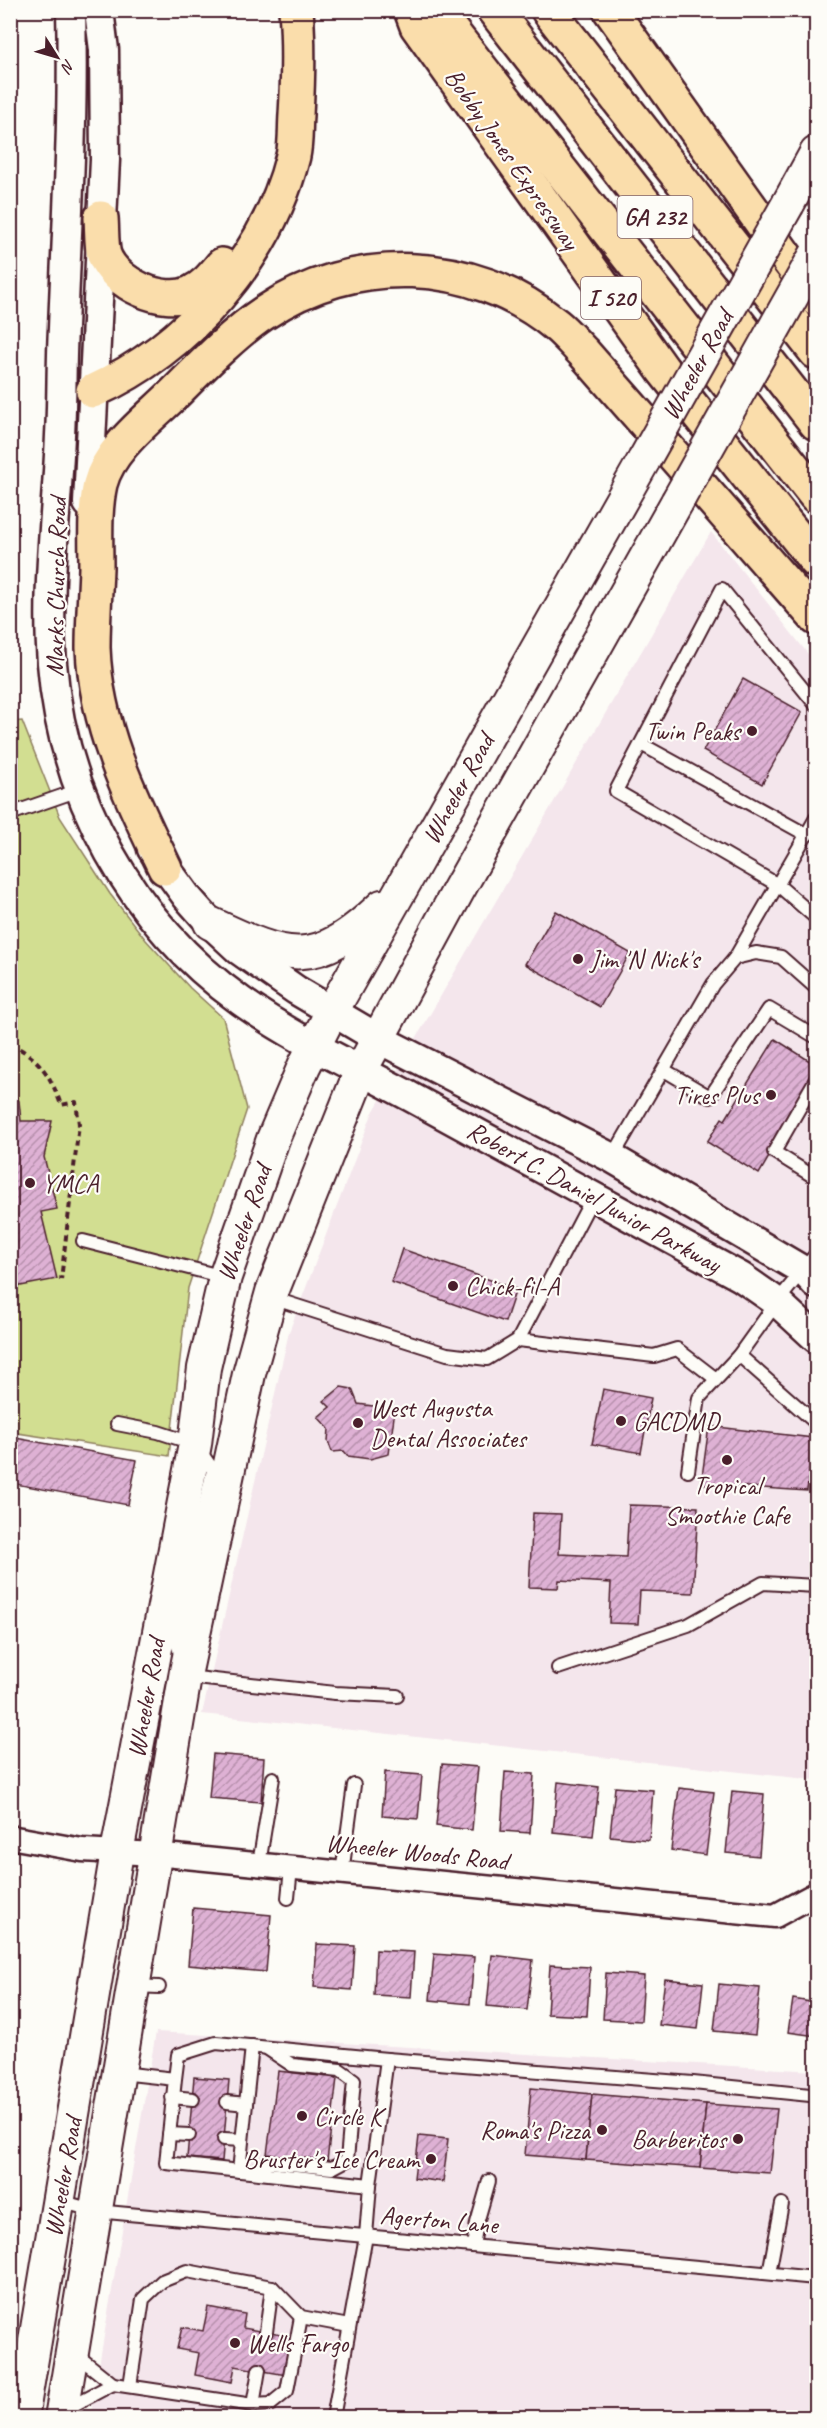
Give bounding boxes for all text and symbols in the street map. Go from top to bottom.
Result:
north arrow [27,27,87,87]
text: N [55,55,79,78]
street label: Bobby Jones Expressway [437,62,588,258]
road number: GA 232 [618,196,692,238]
road number: I 520 [581,277,641,319]
street label: Wheeler Road [653,301,742,426]
street label: Marks Church Road [38,493,74,677]
place label: Twin Peaks [645,715,742,748]
marker: Twin Peaks [745,724,759,738]
street label: Wheeler Road [414,725,503,850]
place label: Jim 'N Nick's [588,943,701,976]
marker: Jim 'N Nick's [571,952,585,966]
place label: Tires Plus [674,1079,761,1112]
marker: Tires Plus [764,1088,778,1102]
street label: Robert C. Daniel Junior Parkway [461,1113,729,1282]
street label: Wheeler Road [209,1157,280,1285]
place label: YMCA [42,1167,100,1200]
marker: YMCA [23,1176,37,1190]
place label: Chick-fil-A [465,1270,561,1303]
marker: Chick-fil-A [446,1279,460,1293]
place label: West Augusta Dental Associates [370,1392,528,1455]
place label: GACDMD [633,1405,721,1438]
marker: GACDMD [614,1414,628,1428]
marker: West Augusta Dental Associates [351,1416,365,1430]
marker: Tropical Smoothie Cafe [720,1453,734,1467]
place label: Tropical Smoothie Cafe [665,1469,791,1532]
street label: Wheeler Road [119,1632,173,1760]
street label: Wheeler Woods Road [324,1826,514,1878]
place label: Circle K [314,2100,387,2133]
marker: Circle K [295,2109,309,2123]
street label: Wheeler Road [36,2111,90,2239]
place label: Roma's Pizza [480,2114,592,2147]
marker: Roma's Pizza [595,2123,609,2137]
place label: Barberitos [631,2123,728,2156]
marker: Barberitos [731,2132,745,2146]
place label: Bruster's Ice Cream [243,2143,421,2176]
marker: Bruster's Ice Cream [424,2152,438,2166]
street label: Agerton Lane [379,2198,502,2242]
place label: Wells Fargo [247,2327,350,2360]
marker: Wells Fargo [228,2336,242,2350]

